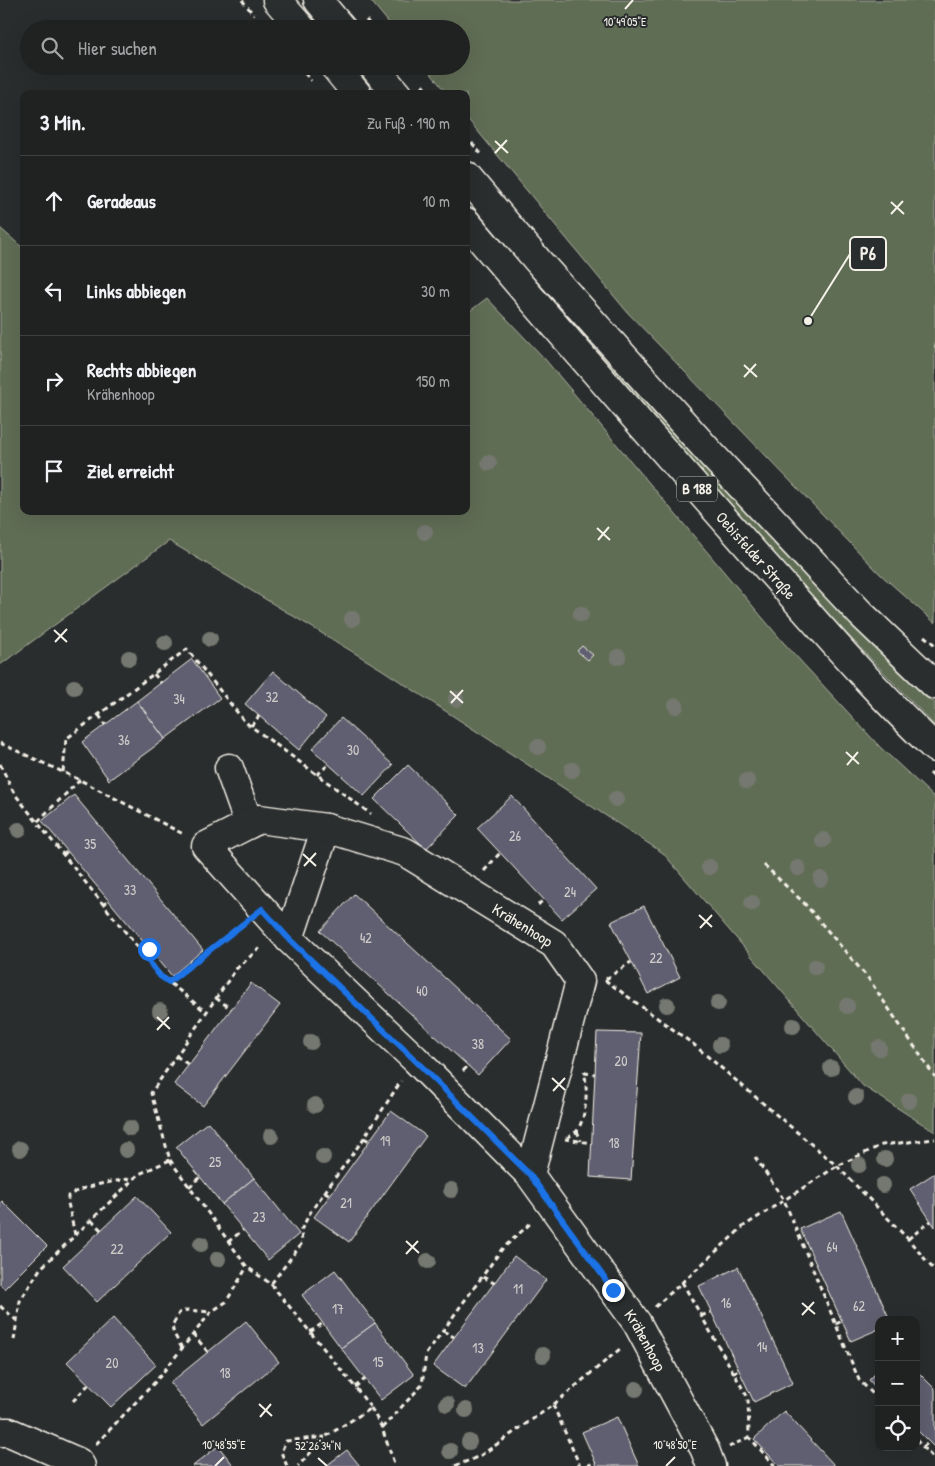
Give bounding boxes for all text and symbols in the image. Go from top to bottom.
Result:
text: 10°49'05"E [604,13,647,30]
search box [20,20,470,75]
icon: search [38,34,66,62]
text: Hier suchen [78,35,157,61]
text: 3 Min. [40,108,85,137]
text: Zu Fuß · 190 m [367,112,450,134]
icon: ahead [40,187,68,215]
text: Geradeaus [87,188,156,214]
text: 10 m [422,190,450,212]
callout: P6 [850,237,886,270]
text: P6 [860,241,876,266]
icon: left [40,277,68,305]
text: Links abbiegen [87,278,186,304]
text: 30 m [421,280,450,302]
text: Rechts abbiegen [87,357,196,383]
icon: right [40,367,68,395]
text: 150 m [416,370,450,392]
text: Krähenhoop [87,383,155,405]
icon: arrive [40,457,68,485]
text: Ziel erreicht [87,458,174,484]
road number: B 188 [677,476,717,502]
street label: Oebisfelder Straße [711,507,802,604]
house number: 32 [266,687,279,706]
house number: 34 [173,689,185,708]
house number: 36 [118,730,130,749]
house number: 30 [347,740,359,759]
house number: 26 [509,826,521,845]
house number: 35 [84,834,96,853]
house number: 33 [124,880,136,899]
house number: 24 [564,882,576,901]
street label: Krähenhoop [488,898,557,952]
house number: 42 [360,928,372,947]
route start [138,938,161,961]
house number: 22 [649,948,663,967]
house number: 40 [416,981,428,1000]
house number: 38 [472,1034,484,1053]
house number: 20 [615,1051,627,1070]
house number: 19 [380,1131,390,1150]
house number: 18 [608,1133,620,1152]
house number: 25 [209,1152,221,1171]
house number: 21 [340,1193,352,1212]
house number: 23 [253,1207,265,1226]
house number: 64 [827,1237,837,1256]
house number: 22 [110,1239,124,1258]
house number: 11 [513,1279,523,1298]
route end [602,1279,625,1302]
house number: 16 [721,1293,732,1312]
house number: 62 [853,1296,866,1315]
house number: 17 [332,1299,344,1318]
street label: Krähenhoop [619,1305,672,1375]
map controls [875,1316,920,1451]
button: + [875,1316,920,1361]
house number: 14 [757,1337,767,1356]
house number: 13 [472,1338,484,1357]
house number: 15 [372,1352,384,1371]
house number: 20 [106,1353,118,1372]
button: − [875,1361,920,1406]
house number: 18 [219,1363,231,1382]
button: locate [875,1406,920,1451]
text: 10°48'55"E [202,1436,246,1453]
text: 10°48'50"E [653,1436,697,1453]
text: 52°26'34"N [295,1437,341,1454]

